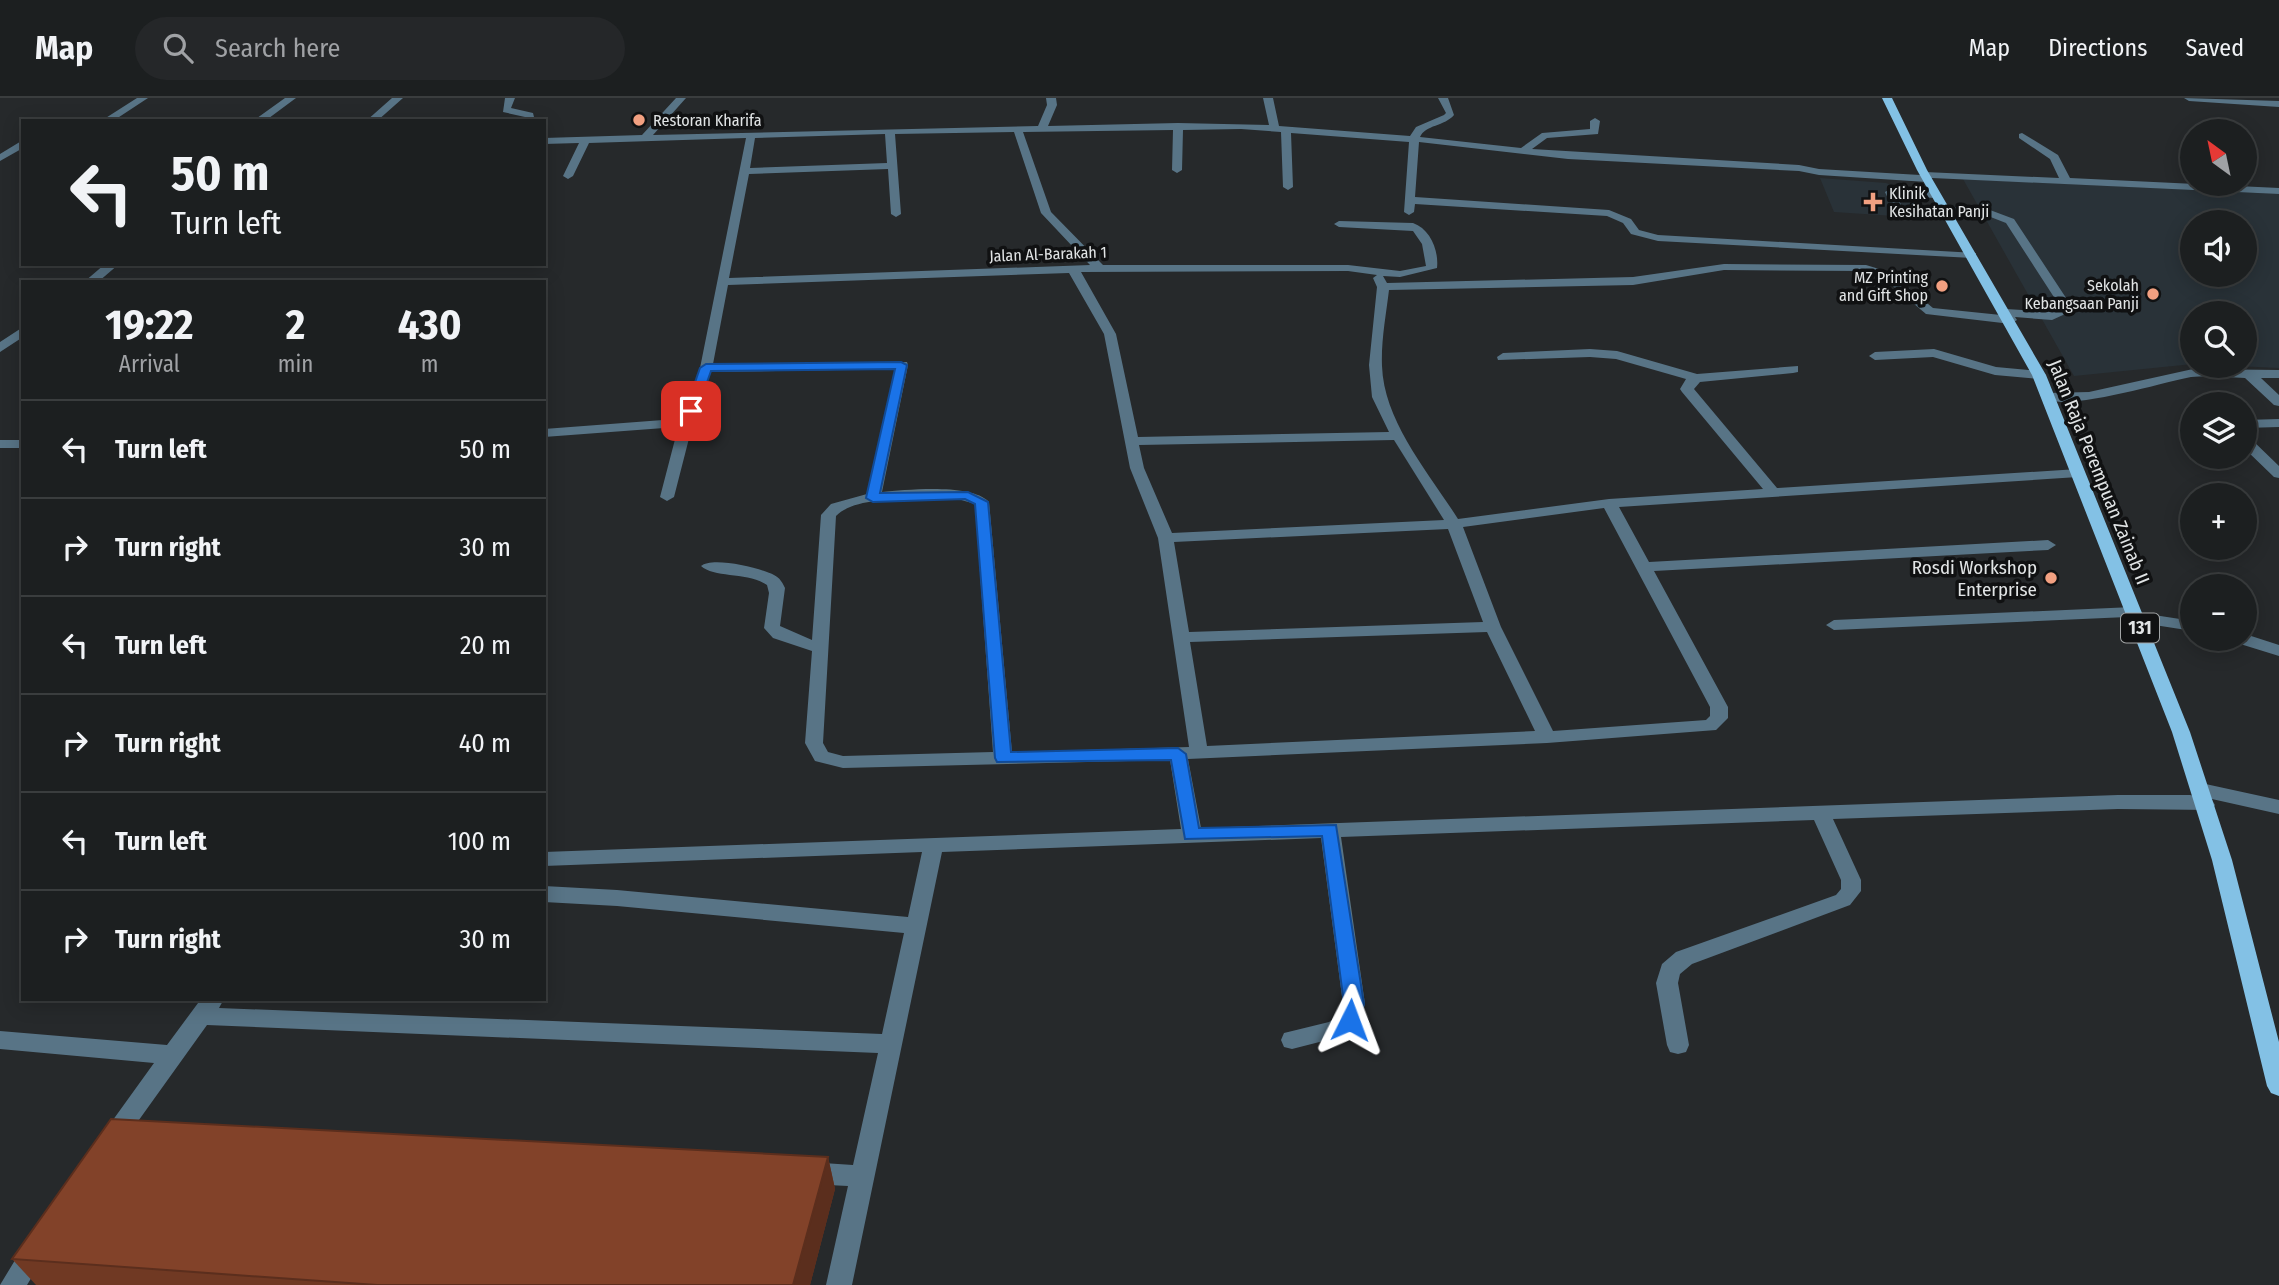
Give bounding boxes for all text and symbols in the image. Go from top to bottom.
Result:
search box [135,17,625,80]
text: Map [35,28,93,68]
icon: search [159,29,197,67]
text: Search here [215,33,340,64]
text: Map [1969,34,2010,62]
text: Directions [2048,34,2147,62]
text: Saved [2185,34,2244,62]
place label: Restoran Kharifa [653,111,762,130]
marker: Restoran Kharifa [631,112,647,128]
north arrow [2180,119,2258,196]
map controls [2180,119,2257,651]
text: 50 m [171,144,269,203]
icon: left [56,147,147,238]
place label: Klinik Kesihatan Panji [1889,184,1989,221]
marker: Klinik Kesihatan Panji [1863,192,1883,212]
text: Turn left [171,204,281,242]
button: sound [2180,210,2257,287]
street label: Jalan Al-Barakah 1 [989,242,1107,266]
place label: MZ Printing and Gift Shop [1839,268,1928,305]
place label: Sekolah Kebangsaan Panji [2024,276,2139,313]
marker: MZ Printing and Gift Shop [1934,278,1950,294]
marker: Sekolah Kebangsaan Panji [2145,286,2161,302]
text: 19:22 [105,300,193,350]
text: 2 [286,300,305,350]
text: 430 [398,300,462,350]
button: search [2180,301,2257,378]
text: Arrival [119,350,180,378]
text: min [278,350,313,378]
text: m [421,350,439,378]
street label: Jalan Raja Perempuan Zainab II [2043,356,2155,588]
pin [661,381,721,441]
icon: arrive [672,392,710,430]
button: layers [2180,392,2257,469]
icon: left [56,430,94,468]
text: Turn left [115,434,207,465]
text: 50 m [459,434,511,465]
button: + [2180,483,2257,560]
icon: right [56,528,94,566]
text: Turn right [115,532,221,563]
text: 30 m [460,532,511,563]
place label: Rosdi Workshop Enterprise [1912,556,2037,601]
marker: Rosdi Workshop Enterprise [2043,570,2059,586]
button: − [2180,574,2257,651]
road number: 131 [2121,614,2159,642]
icon: left [56,626,94,664]
text: Turn left [115,630,207,661]
text: 20 m [460,630,511,661]
icon: right [56,724,94,762]
text: Turn right [115,728,221,759]
text: 40 m [459,728,511,759]
icon: left [56,822,94,860]
text: Turn left [115,826,207,857]
text: 100 m [448,826,511,857]
icon: right [56,920,94,958]
text: Turn right [115,924,221,955]
text: 30 m [460,924,511,955]
position arrow [1313,983,1387,1057]

